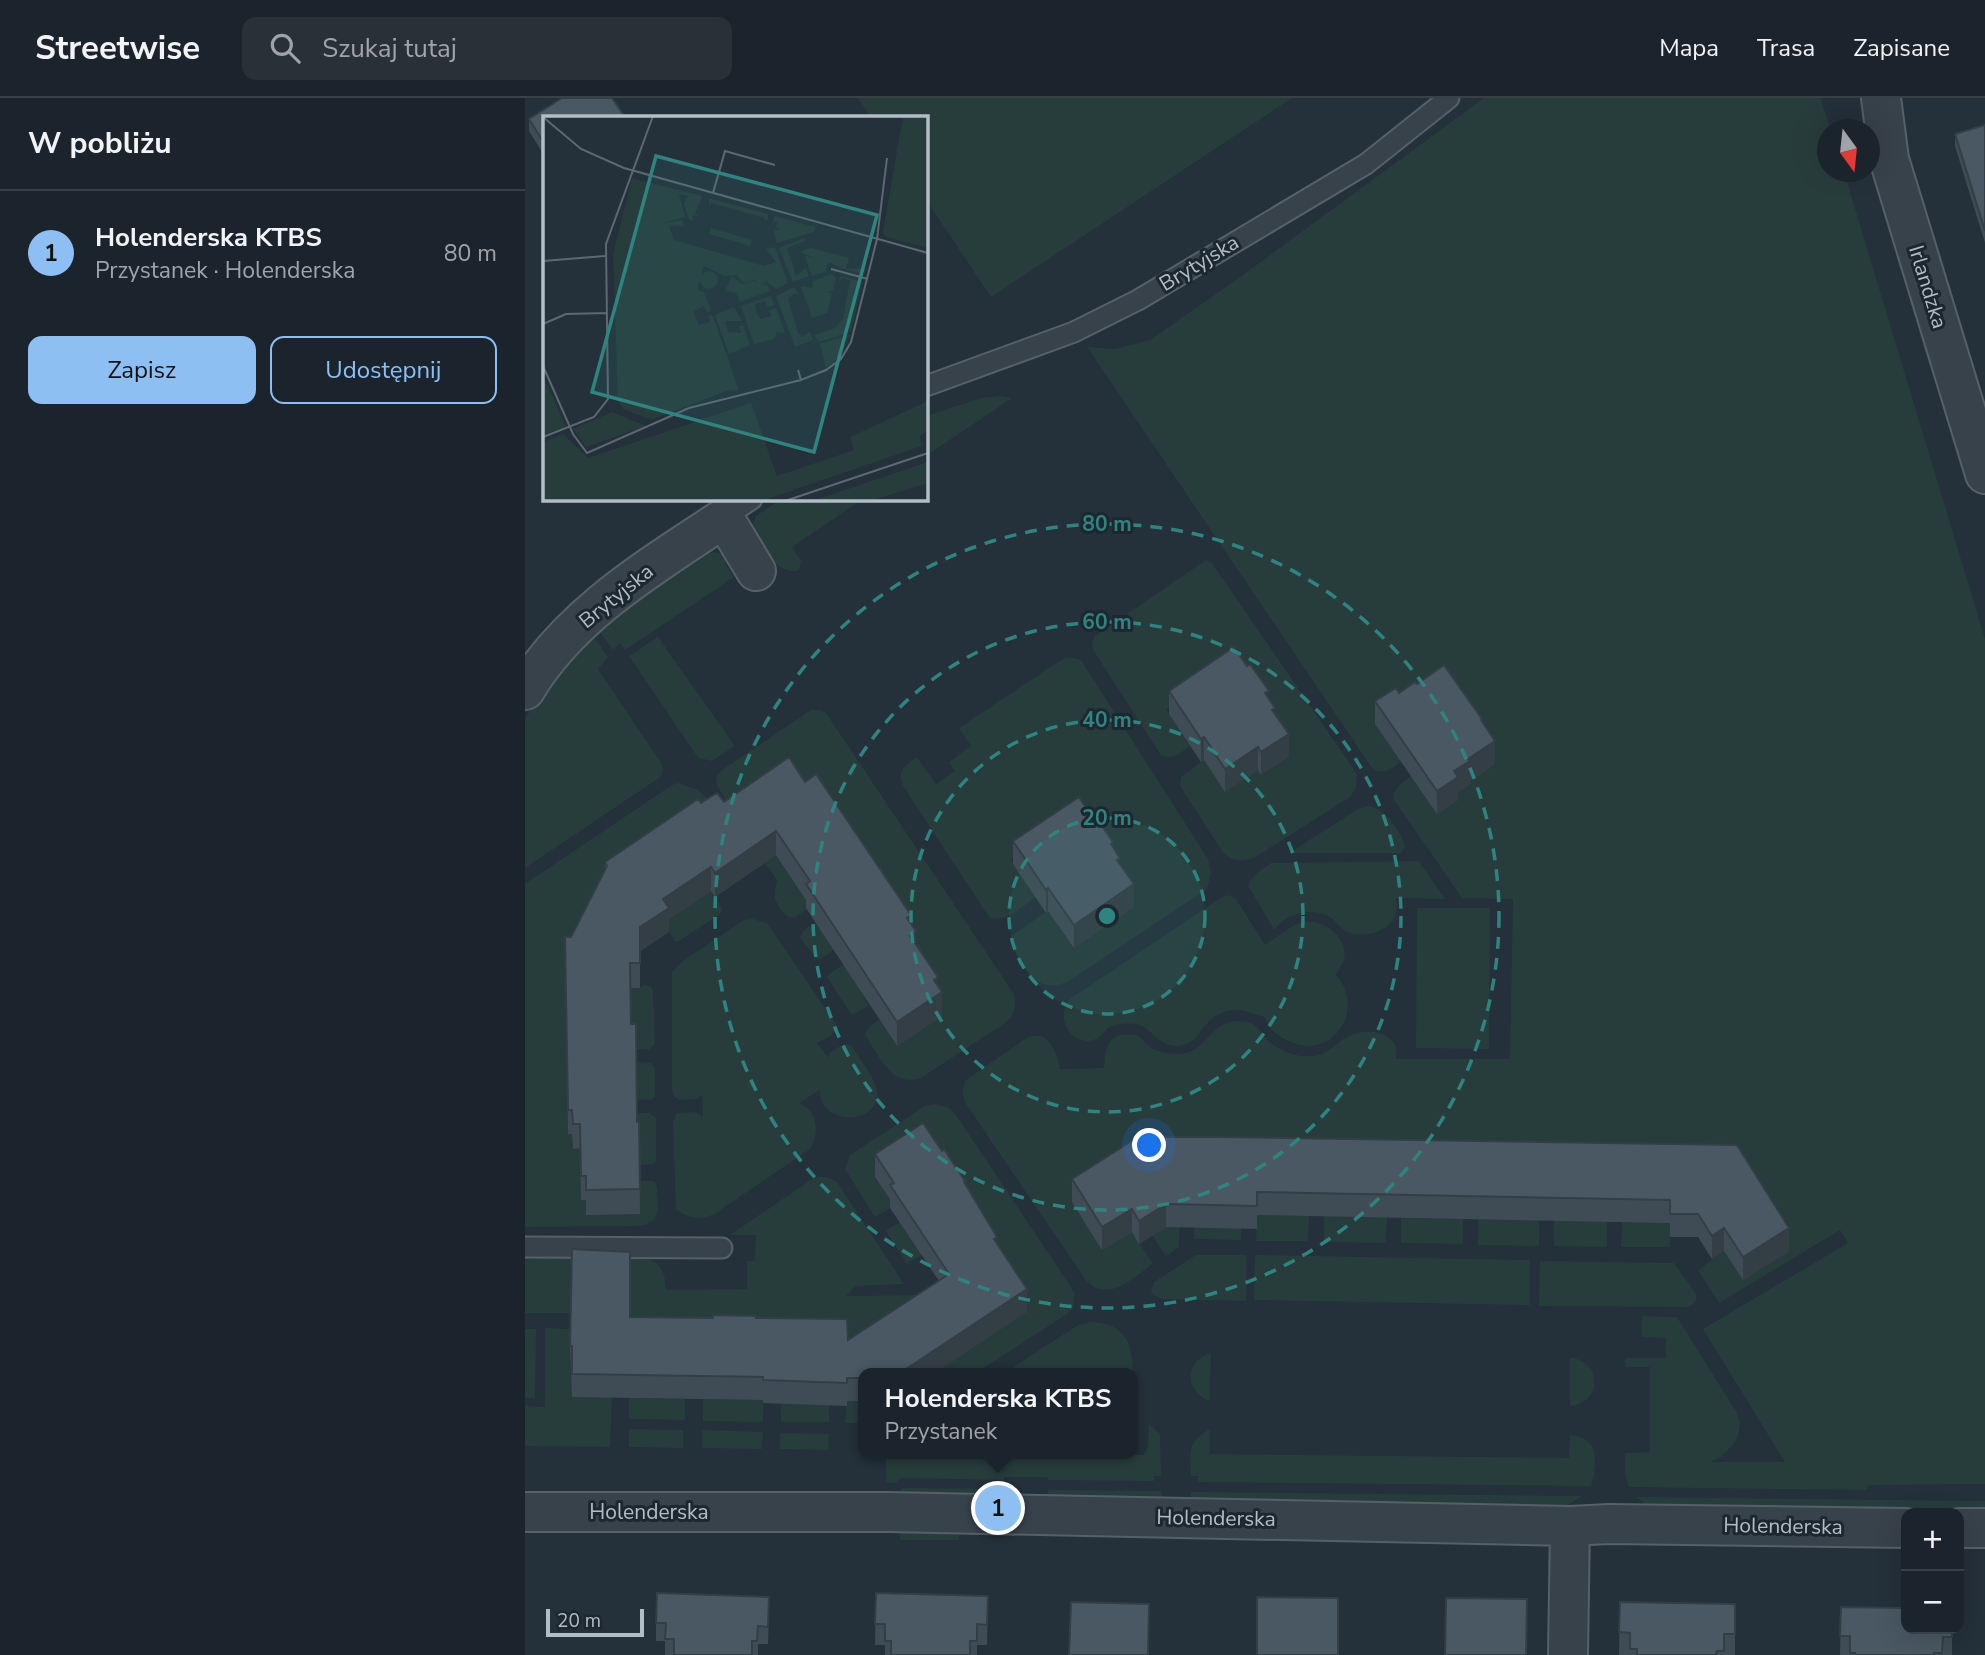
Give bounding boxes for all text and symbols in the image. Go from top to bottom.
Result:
search box [242,17,732,80]
text: Streetwise [35,26,200,71]
icon: search [266,29,304,67]
text: Szukaj tutaj [322,31,457,66]
text: Mapa [1659,32,1719,64]
text: Trasa [1757,32,1815,64]
text: Zapisane [1853,32,1950,64]
inset map [543,116,927,500]
north arrow [1817,119,1880,182]
text: W pobliżu [28,123,172,164]
text: Holenderska KTBS [95,220,322,255]
street label: Brytyjska [1154,228,1244,298]
text: 1 [44,238,58,269]
text: 80 m [444,238,497,269]
street label: Irlandzka [1902,242,1954,332]
text: Przystanek · Holenderska [95,255,355,286]
button: Zapisz [28,336,256,404]
button: Udostępnij [270,336,497,404]
text: 80 m [1082,510,1132,538]
street label: Brytyjska [573,557,659,635]
text: 60 m [1082,608,1132,636]
text: 40 m [1082,706,1132,734]
text: 20 m [1082,804,1132,832]
centre of rings [1095,904,1119,928]
your location [1132,1128,1166,1162]
popup [858,1368,1138,1459]
text: Holenderska KTBS [885,1381,1111,1416]
text: Przystanek [885,1416,997,1447]
pin: 1 [975,1482,1021,1534]
street label: Holenderska [589,1498,709,1526]
street label: Holenderska [1156,1503,1276,1533]
map controls [1901,1508,1964,1634]
button: + [1901,1508,1964,1571]
street label: Holenderska [1723,1511,1843,1541]
button: − [1901,1571,1964,1634]
scale bar [546,1606,644,1638]
text: 20 m [557,1608,601,1634]

